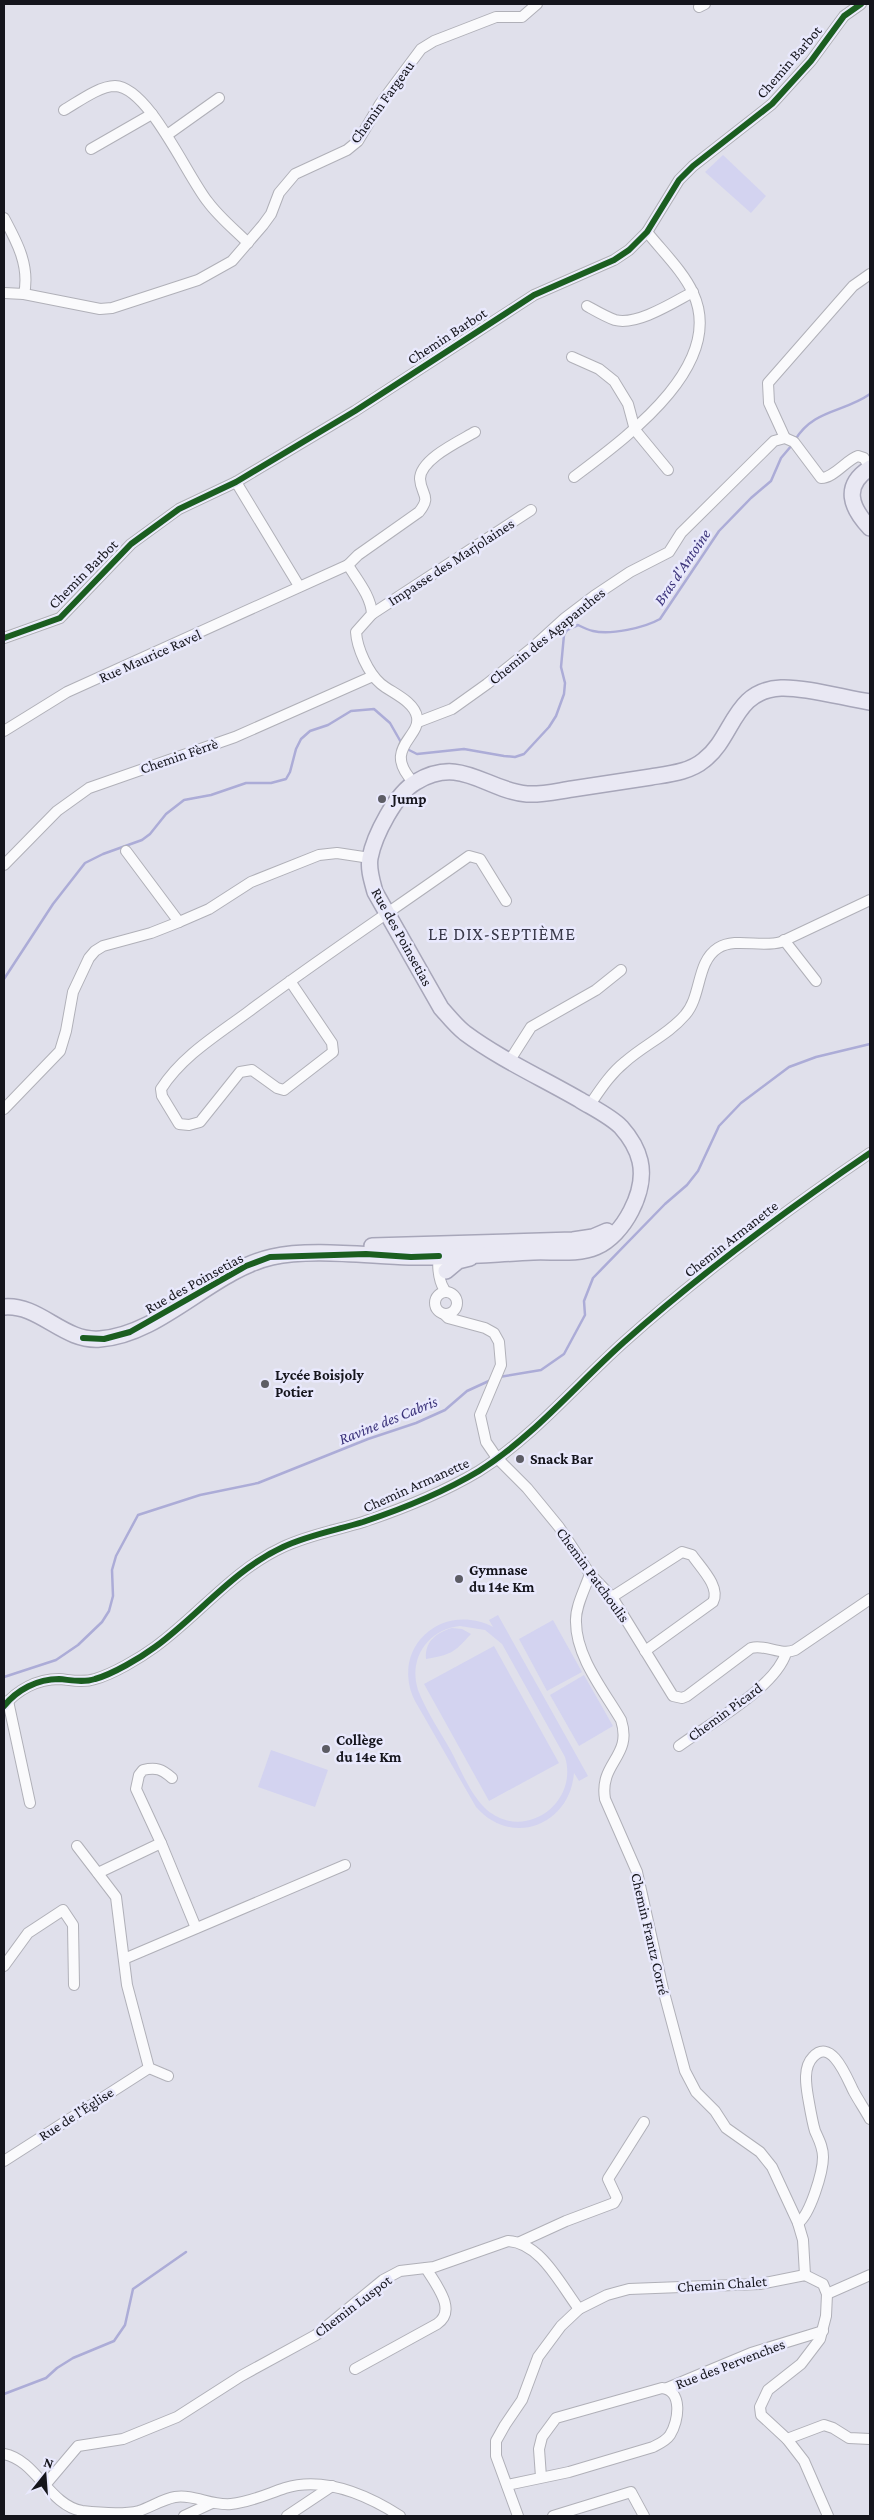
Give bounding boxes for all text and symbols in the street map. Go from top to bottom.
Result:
street label: Chemin Barbot [753,22,826,102]
street label: Chemin Fargeau [347,58,418,147]
street label: Chemin Barbot [405,304,490,367]
street label: Impasse des Marjolaines [385,515,518,610]
water label: Bras d'Antoine [650,526,714,608]
street label: Chemin Barbot [45,535,122,612]
street label: Chemin des Agapanthes [486,584,609,688]
street label: Rue Maurice Ravel [96,626,204,686]
street label: Chemin Fèrrè [138,735,220,777]
place label: Jump [390,791,426,807]
marker: Jump [376,793,388,805]
street label: Rue des Poinsetias [368,885,436,989]
district label: LE DIX-SEPTIÈME [428,924,576,944]
street label: Chemin Armanette [681,1197,781,1280]
street label: Rue des Poinsetias [142,1249,246,1317]
place label: Lycée Boisjoly Potier [275,1367,365,1400]
marker: Lycée Boisjoly Potier [259,1378,271,1390]
water label: Ravine des Cabris [336,1392,440,1448]
place label: Snack Bar [530,1451,593,1467]
marker: Snack Bar [514,1453,526,1465]
street label: Chemin Armanette [361,1454,472,1516]
street label: Chemin Patchoulis [553,1525,633,1625]
place label: Gymnase du 14e Km [469,1562,535,1595]
marker: Gymnase du 14e Km [453,1573,465,1585]
street label: Chemin Picard [685,1680,765,1744]
place label: Collège du 14e Km [336,1732,402,1765]
marker: Collège du 14e Km [320,1743,332,1755]
street label: Chemin Frantz Corré [628,1871,672,1997]
street label: Rue de l'Église [36,2084,117,2145]
street label: Chemin Luspot [312,2271,396,2341]
street label: Chemin Chalet [677,2273,768,2295]
street label: Rue des Pervenches [673,2336,787,2392]
north arrow [20,2450,70,2500]
text: N [42,2454,56,2472]

